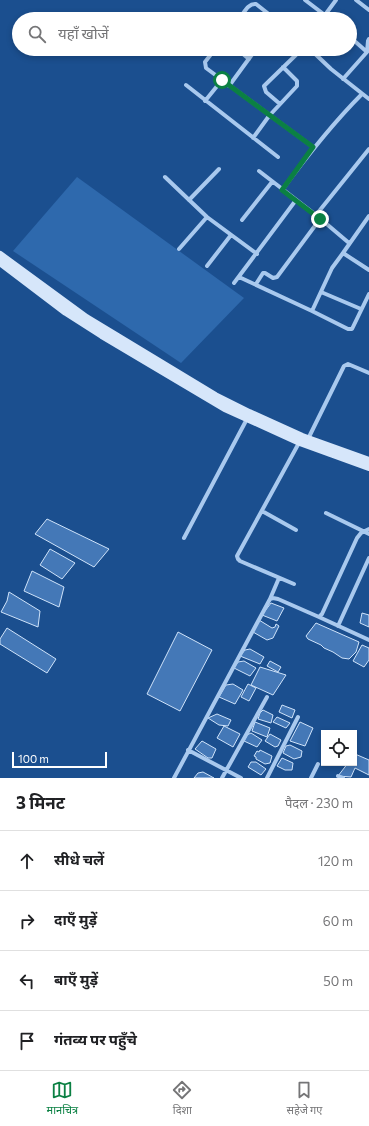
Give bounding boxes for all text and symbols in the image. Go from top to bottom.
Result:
search box [12,12,357,56]
icon: search [26,23,48,45]
text: यहाँ खोजें [58,24,109,42]
route start [213,71,231,89]
route end [311,210,329,228]
map controls [321,730,357,766]
button: locate [321,730,357,766]
scale bar [12,750,107,769]
text: 100 m [18,752,49,765]
text: 3 मिनट [16,792,65,813]
text: पैदल · 230 m [285,795,353,811]
icon: ahead [16,850,38,872]
text: सीधे चलें [54,850,104,868]
text: 120 m [318,853,353,869]
icon: right [16,910,38,932]
text: दाएँ मुड़ें [54,910,97,928]
text: 60 m [323,913,353,929]
icon: left [16,970,38,992]
text: बाएँ मुड़ें [54,970,98,988]
text: 50 m [323,973,353,989]
icon: arrive [16,1030,38,1052]
text: गंतव्य पर पहुँचे [54,1030,137,1048]
tab: मानचित्र [47,1079,78,1118]
tab: दिशा [171,1079,193,1118]
tab: सहेजे गए [287,1079,322,1118]

